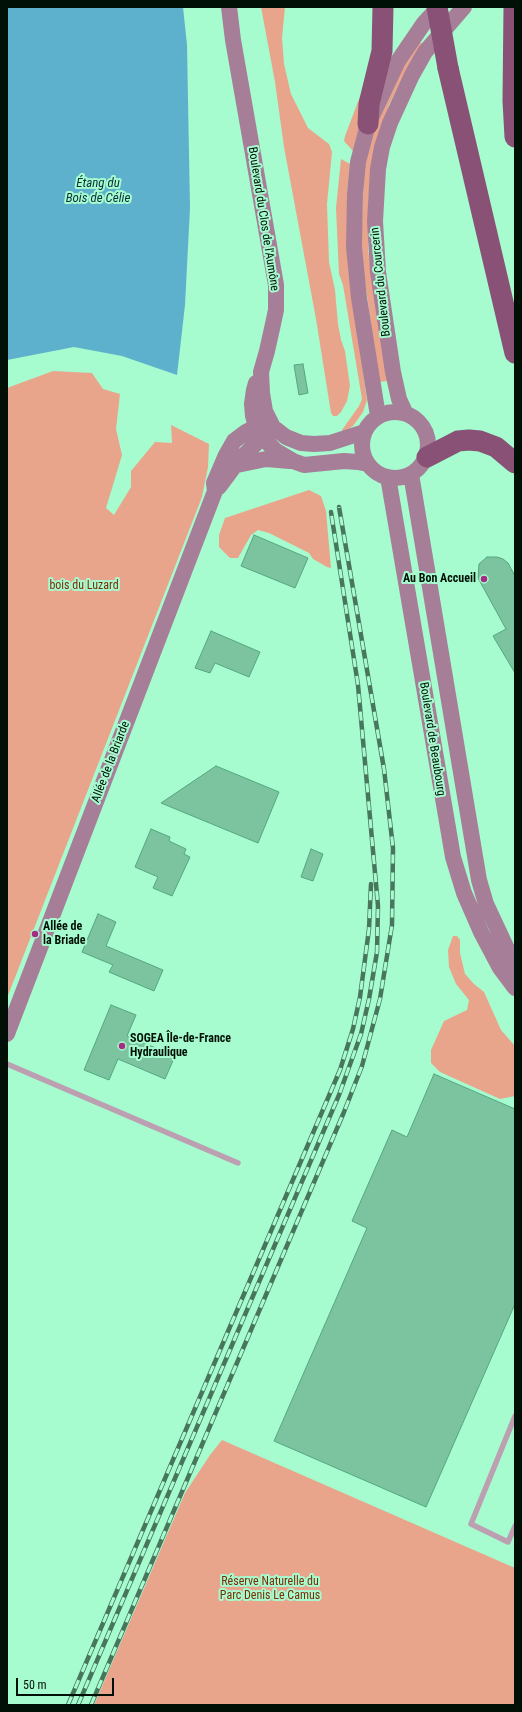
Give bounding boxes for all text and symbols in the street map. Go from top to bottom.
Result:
street label: Boulevard du Clos de l'Aumône [244,146,282,292]
water label: Étang du Bois de Célie [66,176,130,207]
street label: Boulevard du Courcerin [368,227,394,337]
place label: Au Bon Accueil [403,572,476,586]
marker: Au Bon Accueil [479,574,489,584]
park label: bois du Luzard [49,579,119,593]
street label: Boulevard de Beaubourg [416,681,448,797]
street label: Allée de la Briarde [89,719,133,805]
place label: Allée de la Briade [43,920,86,948]
marker: Allée de la Briade [30,929,40,939]
place label: SOGEA Île-de-France Hydraulique [130,1032,231,1060]
marker: SOGEA Île-de-France Hydraulique [117,1041,127,1051]
park label: Réserve Naturelle du Parc Denis Le Camus [220,1575,320,1603]
scale bar [18,1670,116,1696]
text: 50 m [23,1678,47,1692]

